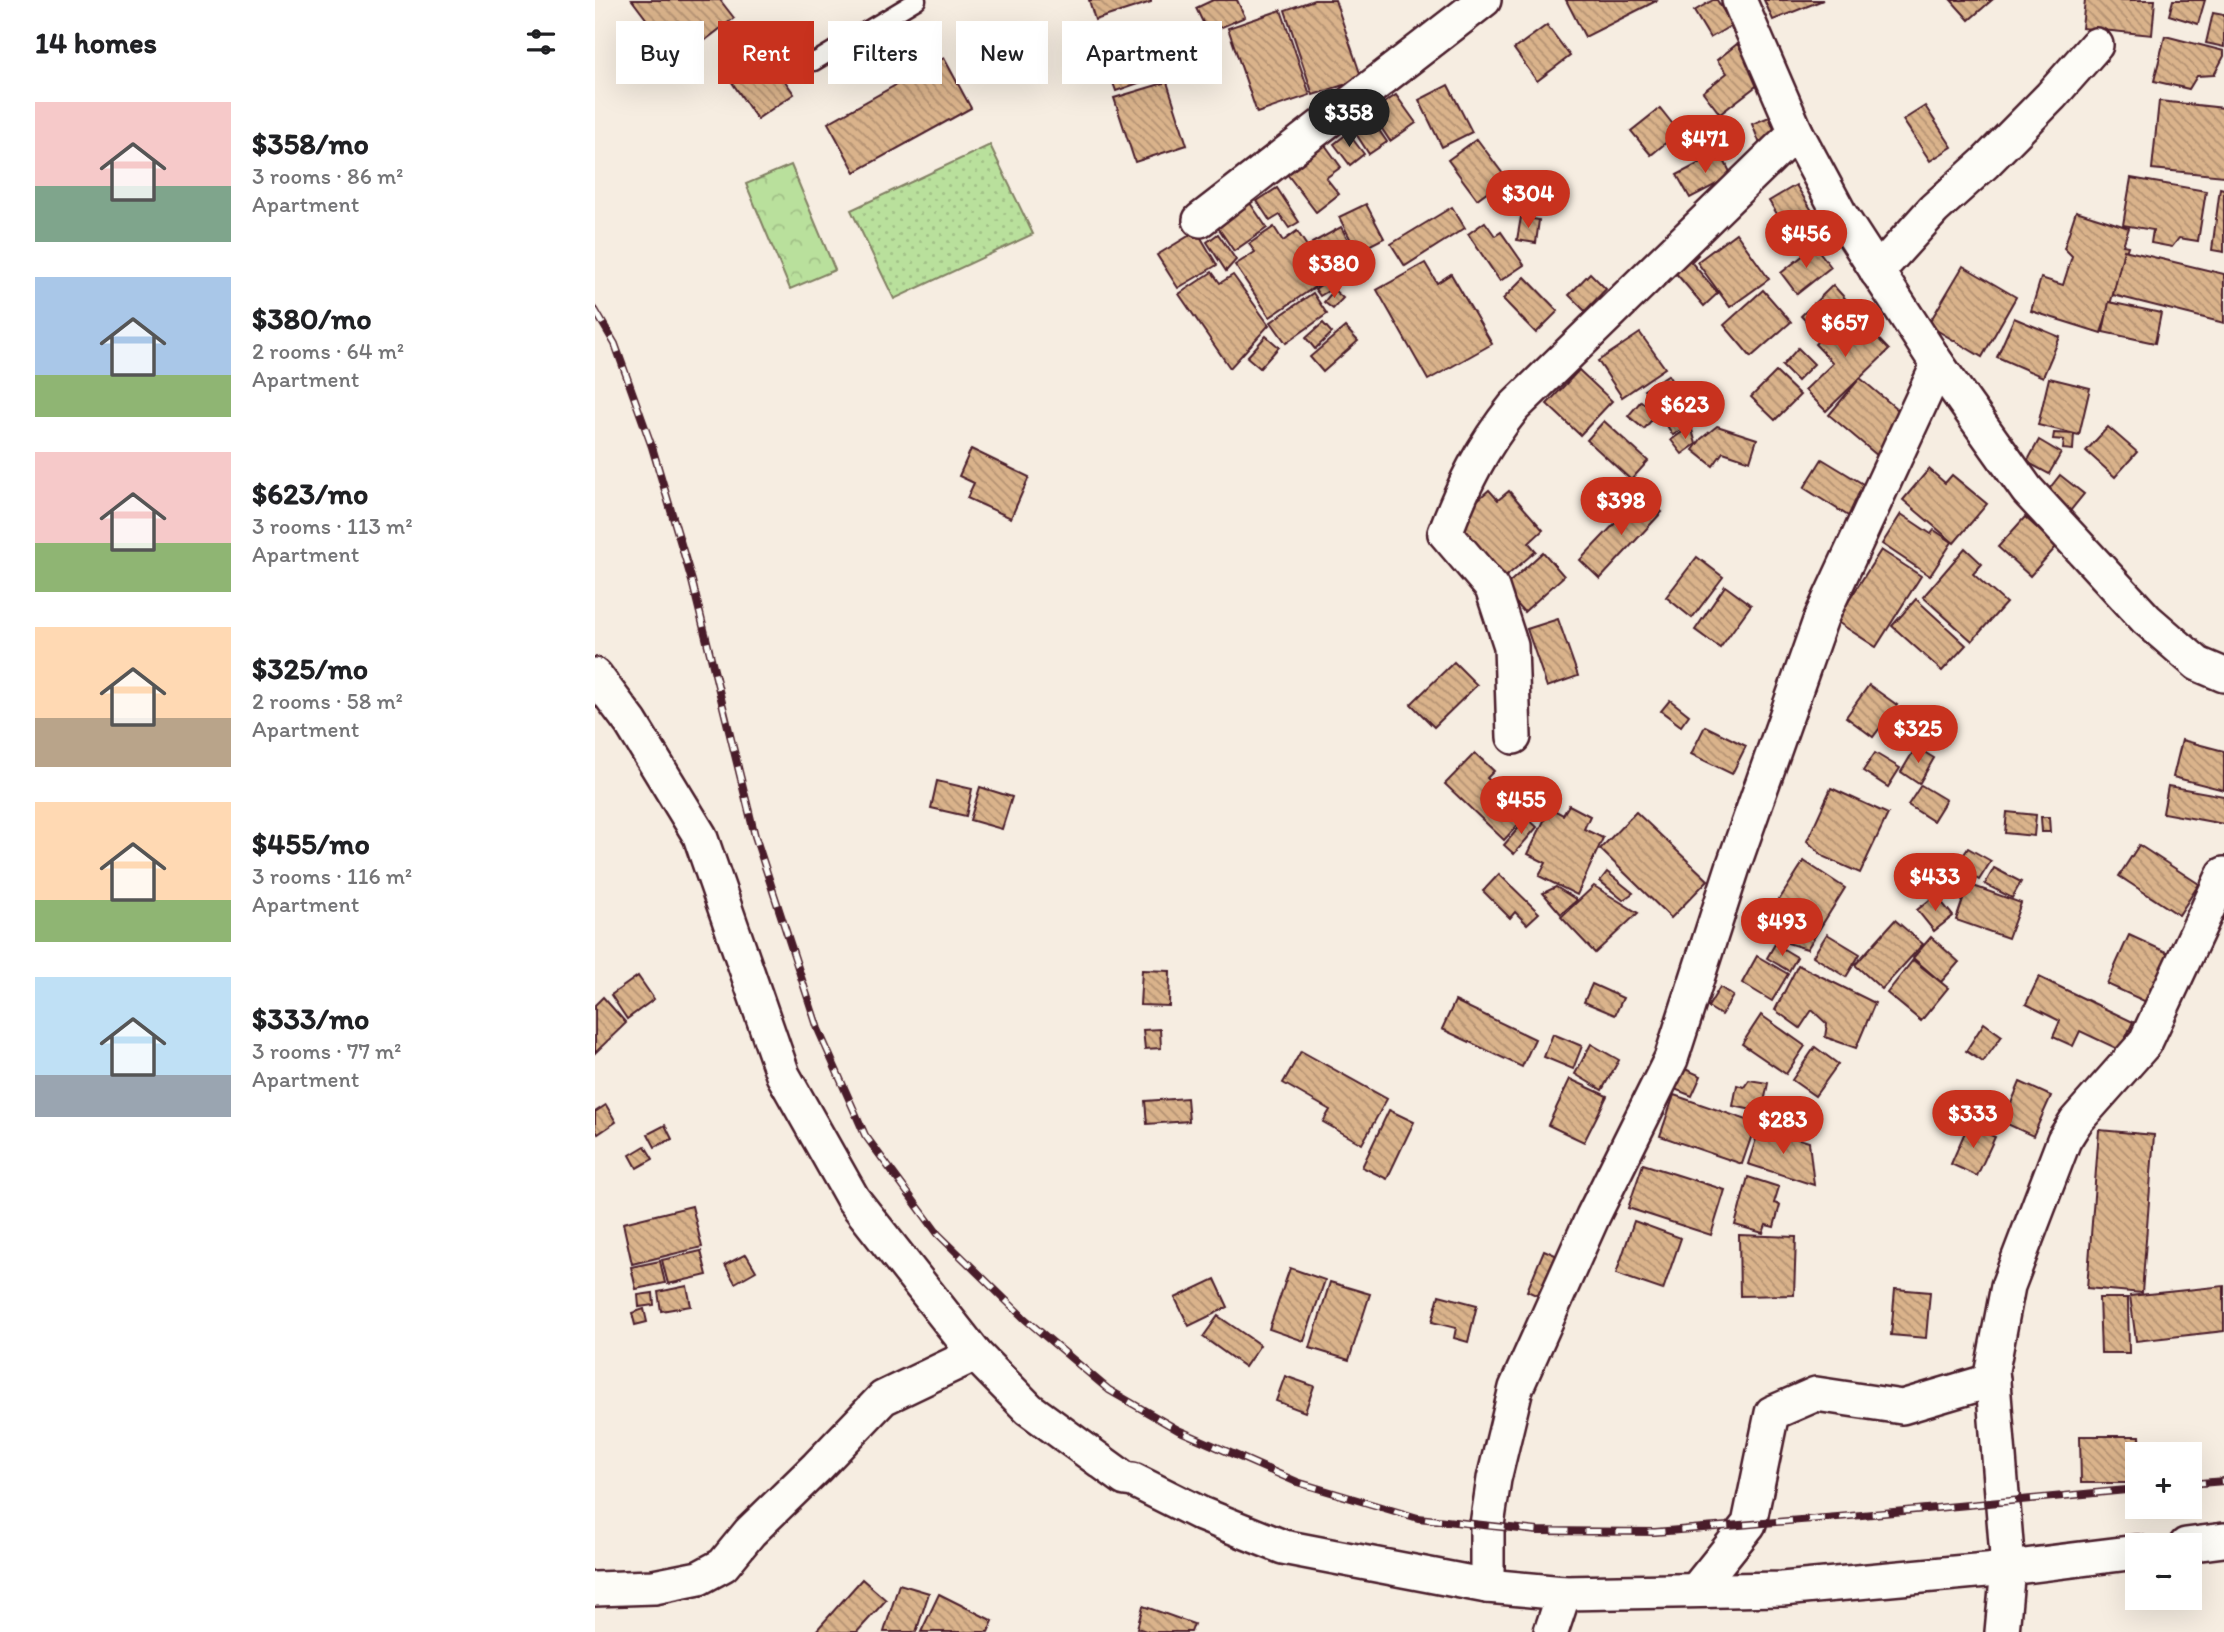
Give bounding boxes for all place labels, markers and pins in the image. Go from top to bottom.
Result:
pin: $358 [1308,90,1390,149]
pin: $471 [1664,116,1746,175]
pin: $304 [1487,170,1569,230]
pin: $456 [1765,210,1847,270]
pin: $380 [1293,240,1375,300]
pin: $657 [1804,300,1886,359]
pin: $623 [1644,382,1726,441]
pin: $398 [1580,477,1662,537]
pin: $325 [1877,706,1959,765]
pin: $455 [1480,776,1562,836]
pin: $433 [1894,853,1976,913]
pin: $493 [1741,898,1823,958]
pin: $333 [1932,1090,2014,1150]
pin: $283 [1742,1096,1824,1156]

